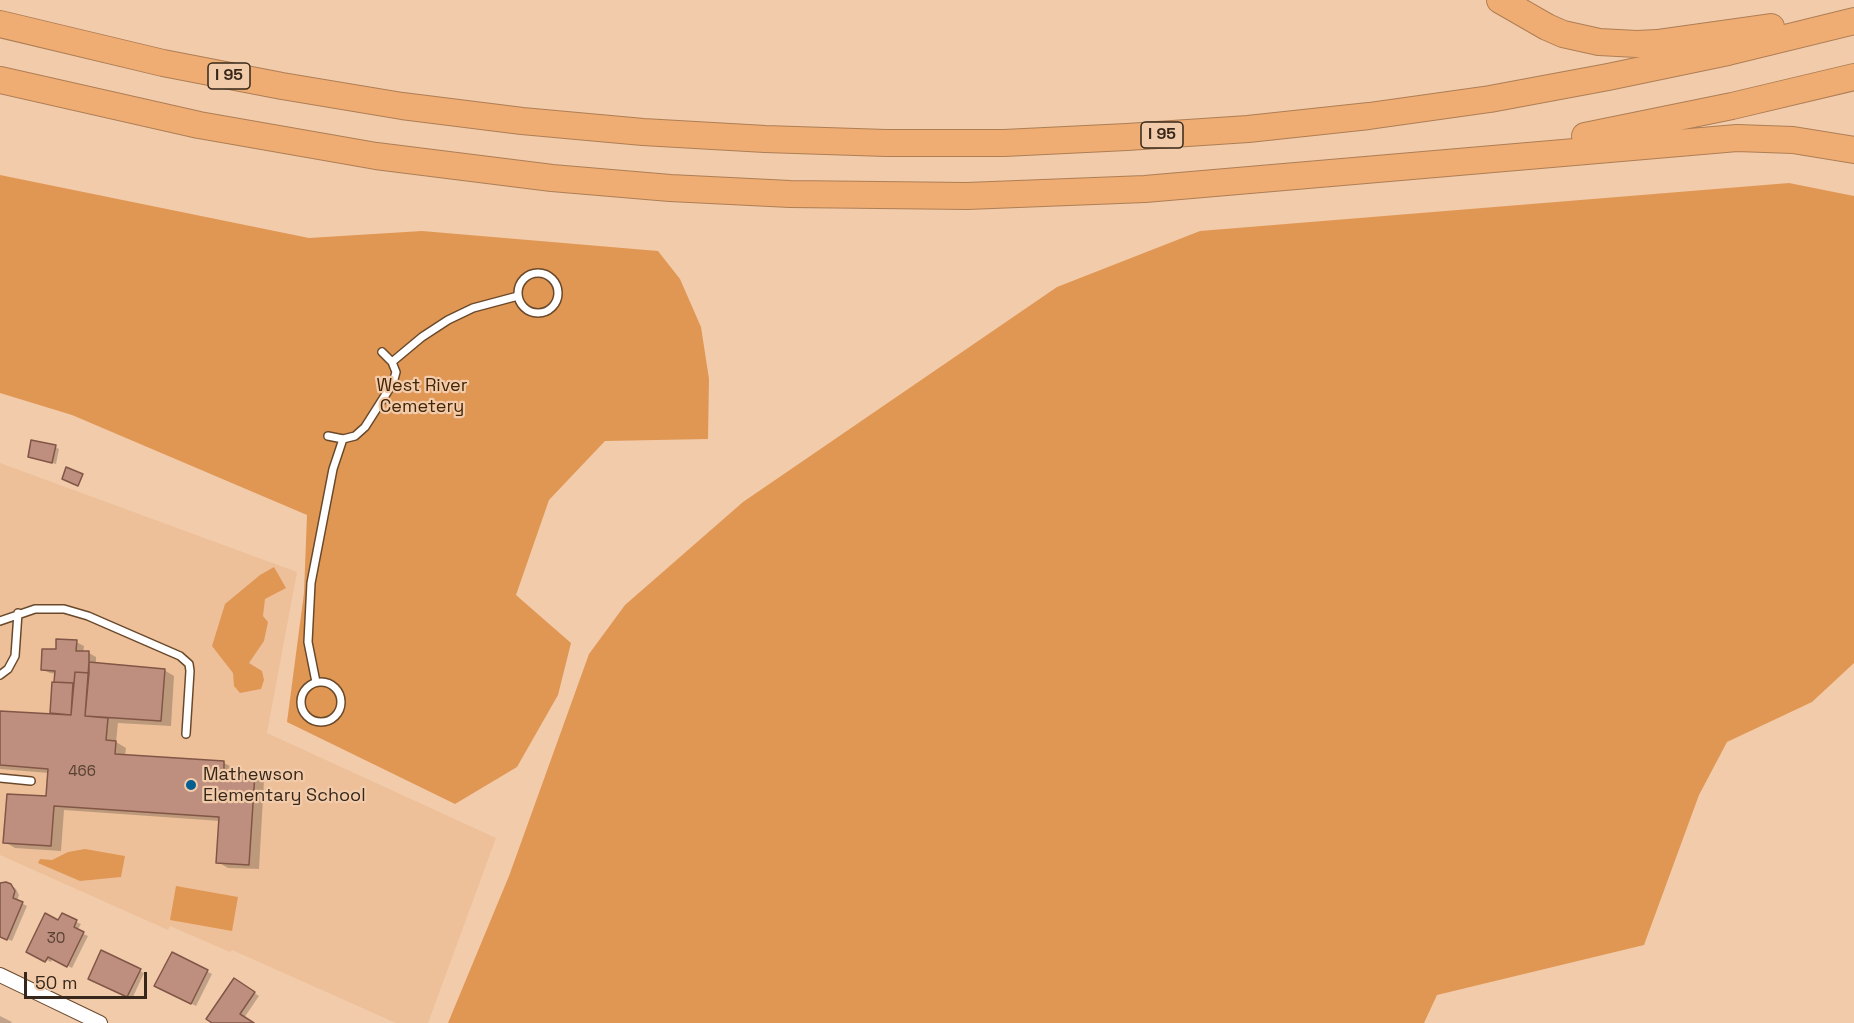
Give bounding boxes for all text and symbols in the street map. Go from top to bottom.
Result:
road number: I 95 [208,63,250,89]
road number: I 95 [1141,122,1183,148]
park label: West River Cemetery [377,375,467,418]
house number: 466 [68,763,96,781]
place label: Mathewson Elementary School [203,764,366,806]
marker: Mathewson Elementary School [184,778,198,792]
house number: 30 [47,930,65,948]
scale bar [27,960,150,998]
text: 50 m [35,971,77,994]

